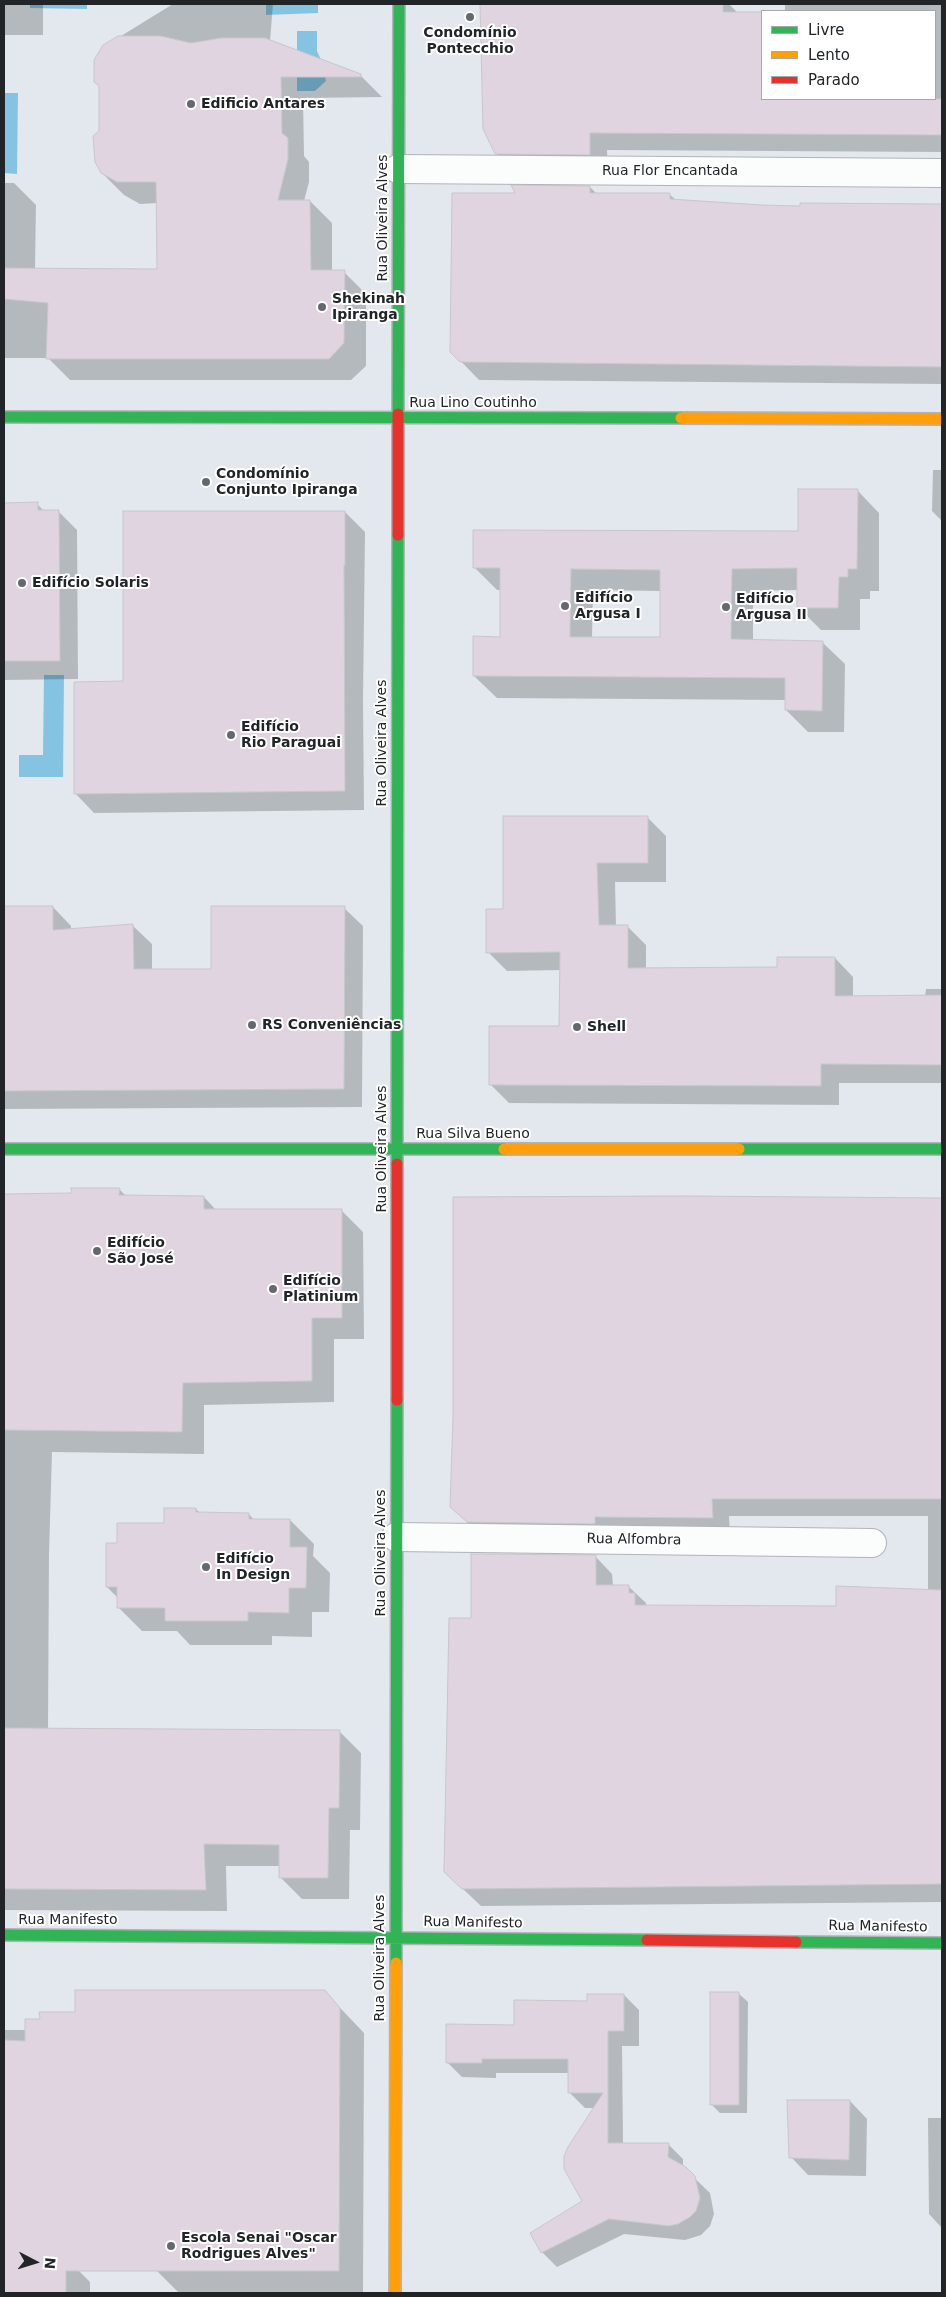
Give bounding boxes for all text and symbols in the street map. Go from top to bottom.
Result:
legend [761,10,936,100]
marker: Condomínio Pontecchio [464,11,476,23]
text: Livre [808,21,844,39]
place label: Condomínio Pontecchio [423,25,517,58]
text: Lento [808,46,850,64]
text: Parado [808,71,860,89]
place label: Edificio Antares [201,96,325,112]
marker: Edificio Antares [185,98,197,110]
street label: Rua Oliveira Alves [375,154,391,282]
street label: Rua Flor Encantada [602,163,738,179]
place label: Shekinah Ipiranga [332,291,405,324]
marker: Shekinah Ipiranga [316,301,328,313]
street label: Rua Lino Coutinho [409,395,537,411]
place label: Condomínio Conjunto Ipiranga [216,466,358,498]
marker: Condomínio Conjunto Ipiranga [200,476,212,488]
place label: Edifício Solaris [32,575,149,591]
marker: Edifício Solaris [16,577,28,589]
place label: Edifício Argusa I [575,590,641,622]
place label: Edifício Argusa II [736,591,807,624]
marker: Edifício Argusa I [559,600,571,612]
marker: Edifício Argusa II [720,601,732,613]
street label: Rua Oliveira Alves [374,679,390,807]
place label: Edifício Rio Paraguai [241,719,341,752]
marker: Edifício Rio Paraguai [225,729,237,741]
place label: RS Conveniências [262,1017,401,1033]
marker: RS Conveniências [246,1019,258,1031]
place label: Shell [587,1019,626,1035]
marker: Shell [571,1021,583,1033]
street label: Rua Oliveira Alves [374,1085,390,1213]
street label: Rua Silva Bueno [416,1126,530,1142]
place label: Edifício São José [107,1235,174,1268]
marker: Edifício São José [91,1245,103,1257]
place label: Edifício Platinium [283,1273,358,1305]
marker: Edifício Platinium [267,1283,279,1295]
street label: Rua Oliveira Alves [373,1489,389,1617]
street label: Rua Alfombra [586,1531,682,1549]
place label: Edifício In Design [216,1551,290,1584]
marker: Edifício In Design [200,1561,212,1573]
street label: Rua Oliveira Alves [372,1894,388,2022]
street label: Rua Manifesto [18,1912,118,1928]
street label: Rua Manifesto [423,1914,523,1932]
street label: Rua Manifesto [828,1918,928,1936]
place label: Escola Senai "Oscar Rodrigues Alves" [181,2230,337,2262]
north arrow [10,2237,60,2287]
marker: Escola Senai "Oscar Rodrigues Alves" [165,2240,177,2252]
text: N [41,2257,58,2270]

